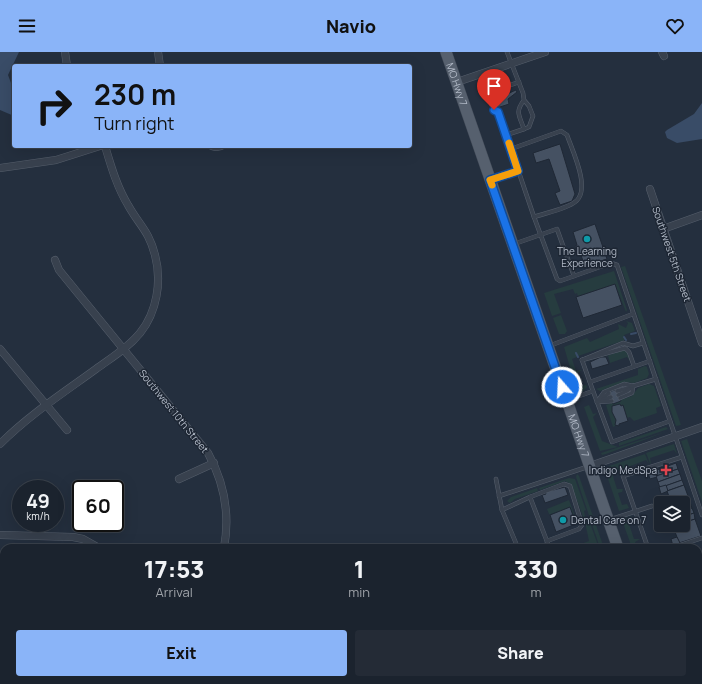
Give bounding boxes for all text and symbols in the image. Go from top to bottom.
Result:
text: Navio [326,14,376,38]
icon: menu [16,15,38,37]
icon: heart [664,15,686,37]
street label: MO Hwy 7 [443,61,471,107]
pin [477,69,511,110]
text: 230 m [94,75,176,113]
icon: arrive [483,75,505,97]
icon: right [28,80,80,132]
text: Turn right [94,111,175,135]
street label: Southwest 5th Street [649,205,695,303]
marker: The Learning Experience [582,234,592,244]
place label: The Learning Experience [557,244,617,270]
street label: Southwest 10th Street [136,366,212,456]
position arrow [541,366,583,408]
street label: MO Hwy 7 [565,412,593,459]
place label: Indigo MedSpa [589,463,657,477]
marker: Indigo MedSpa [660,464,672,476]
speed limit sign: 60 [72,480,124,532]
text: 49 [26,487,50,514]
map controls [654,496,690,532]
button: layers [654,496,690,532]
text: km/h [26,509,50,523]
place label: Dental Care on 7 [571,513,646,527]
marker: Dental Care on 7 [558,515,568,525]
text: 17:53 [144,552,205,585]
text: 1 [354,552,365,585]
text: 330 [514,552,558,585]
text: Arrival [156,583,193,601]
text: min [348,583,370,601]
text: m [531,583,542,601]
button: Exit [16,630,347,676]
button: Share [355,630,686,676]

